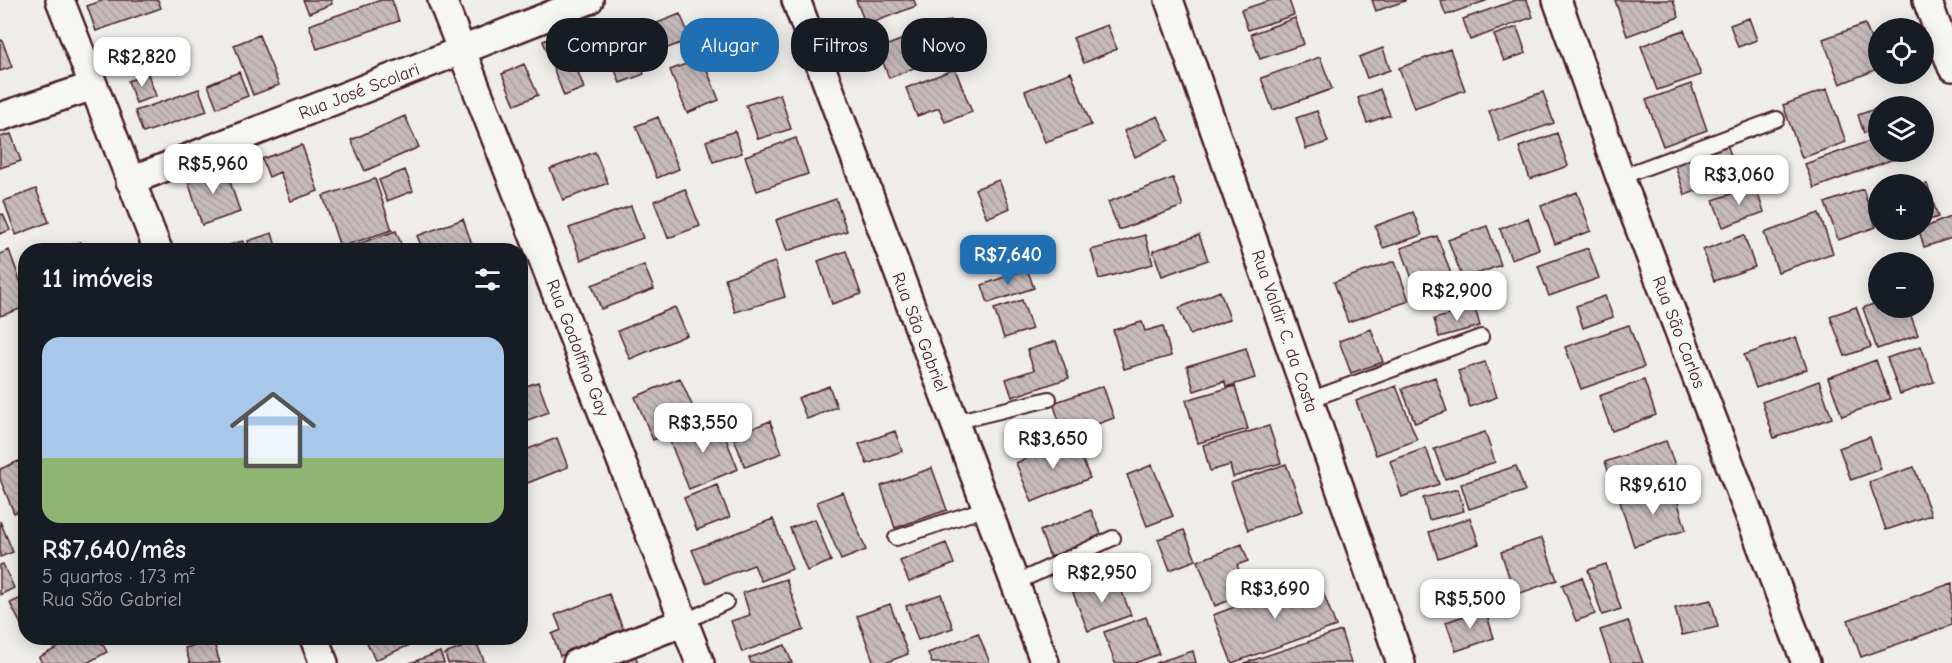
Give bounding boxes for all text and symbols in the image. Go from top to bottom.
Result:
chip: Comprar [546,18,668,72]
chip: Alugar [680,18,779,72]
chip: Filtros [791,18,889,72]
chip: Novo [901,18,987,72]
map controls [1868,18,1934,318]
button: locate [1868,18,1934,84]
pin: R$2,820 [87,37,197,88]
text: R$2,820 [107,45,177,68]
street label: Rua José Scolari [296,59,423,124]
button: layers [1868,96,1934,162]
pin: R$5,960 [158,144,268,195]
text: R$5,960 [178,152,248,175]
pin: R$3,060 [1684,155,1794,206]
text: R$3,060 [1704,163,1774,186]
button: + [1868,174,1934,240]
pin: R$7,640 [953,235,1063,286]
text: R$7,640 [974,243,1042,266]
street label: Rua Valdir C. da Costa [1247,247,1322,415]
button: − [1868,252,1934,318]
icon: filters [471,263,504,296]
text: 11 imóveis [42,264,153,294]
street label: Rua São Gabriel [887,270,952,395]
pin: R$2,900 [1402,271,1512,322]
street label: Rua São Carlos [1648,273,1710,391]
street label: Rua Godolfino Gay [542,277,614,421]
text: R$2,900 [1422,279,1492,302]
icon: home [219,376,327,484]
pin: R$3,550 [648,403,758,454]
text: R$3,550 [668,411,738,434]
pin: R$3,650 [998,419,1108,470]
text: R$3,650 [1018,427,1088,450]
pin: R$9,610 [1598,465,1708,516]
text: R$9,610 [1619,473,1687,496]
text: R$7,640/mês [42,535,186,565]
pin: R$2,950 [1047,553,1157,604]
text: R$2,950 [1067,561,1137,584]
text: 5 quartos · 173 m² [42,565,195,588]
pin: R$3,690 [1220,569,1330,620]
text: R$3,690 [1240,577,1310,600]
pin: R$5,500 [1415,579,1525,630]
text: R$5,500 [1434,587,1506,610]
text: Rua São Gabriel [42,588,182,611]

